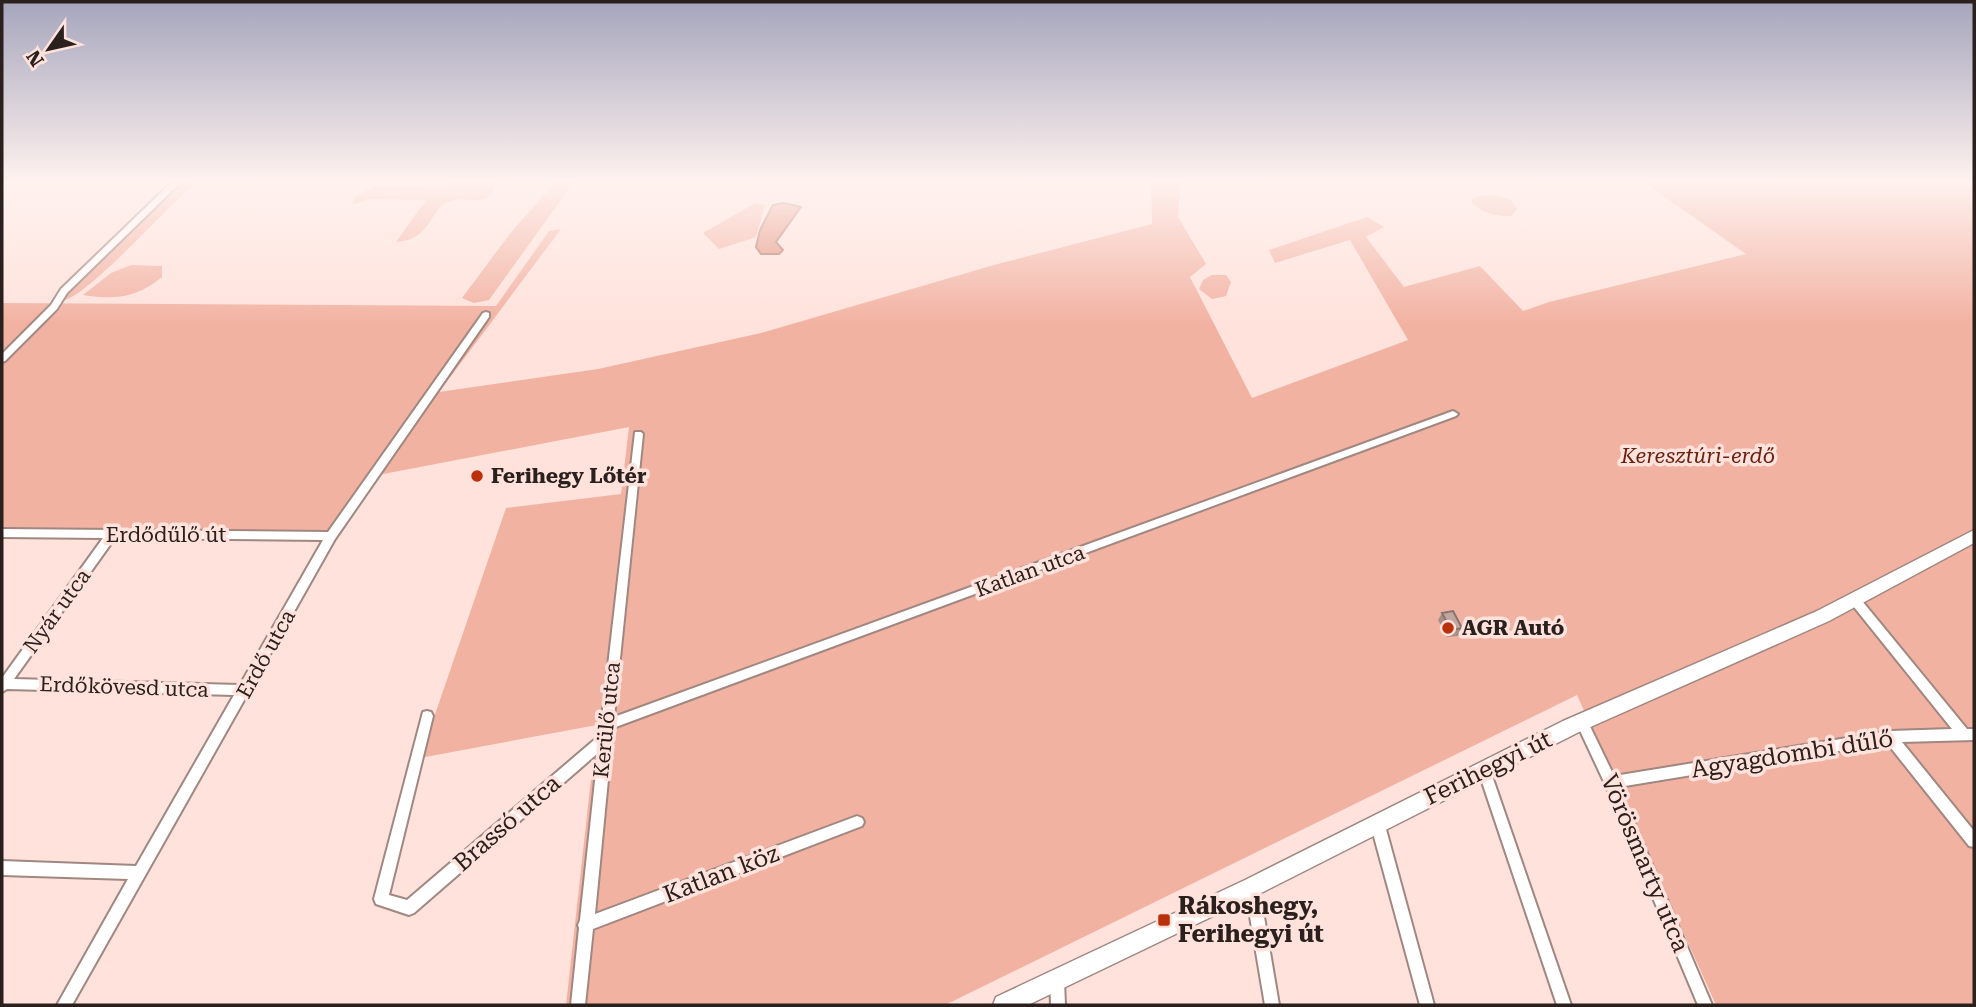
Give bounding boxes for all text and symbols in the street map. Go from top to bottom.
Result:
north arrow [14,14,84,84]
text: N [21,45,49,71]
park label: Keresztúri-erdő [1620,444,1775,468]
place label: Ferihegy Lőtér [491,464,647,488]
marker: Ferihegy Lőtér [469,468,485,484]
street label: Erdődűlő út [106,523,226,547]
street label: Katlan utca [972,540,1089,602]
street label: Nyár utca [19,564,96,658]
street label: Erdő utca [232,605,300,702]
place label: AGR Autó [1462,616,1564,640]
marker: AGR Autó [1440,620,1456,636]
street label: Kerülő utca [589,660,625,779]
street label: Erdőkövesd utca [39,672,210,702]
street label: Agyagdombi dűlő [1689,724,1895,784]
street label: Ferihegyi út [1420,725,1556,811]
street label: Brassó utca [448,769,566,877]
street label: Vörösmarty utca [1595,770,1695,956]
street label: Katlan köz [659,839,783,909]
place label: Rákoshegy, Ferihegyi út [1178,892,1324,948]
marker: Rákoshegy, Ferihegyi út [1156,912,1172,928]

